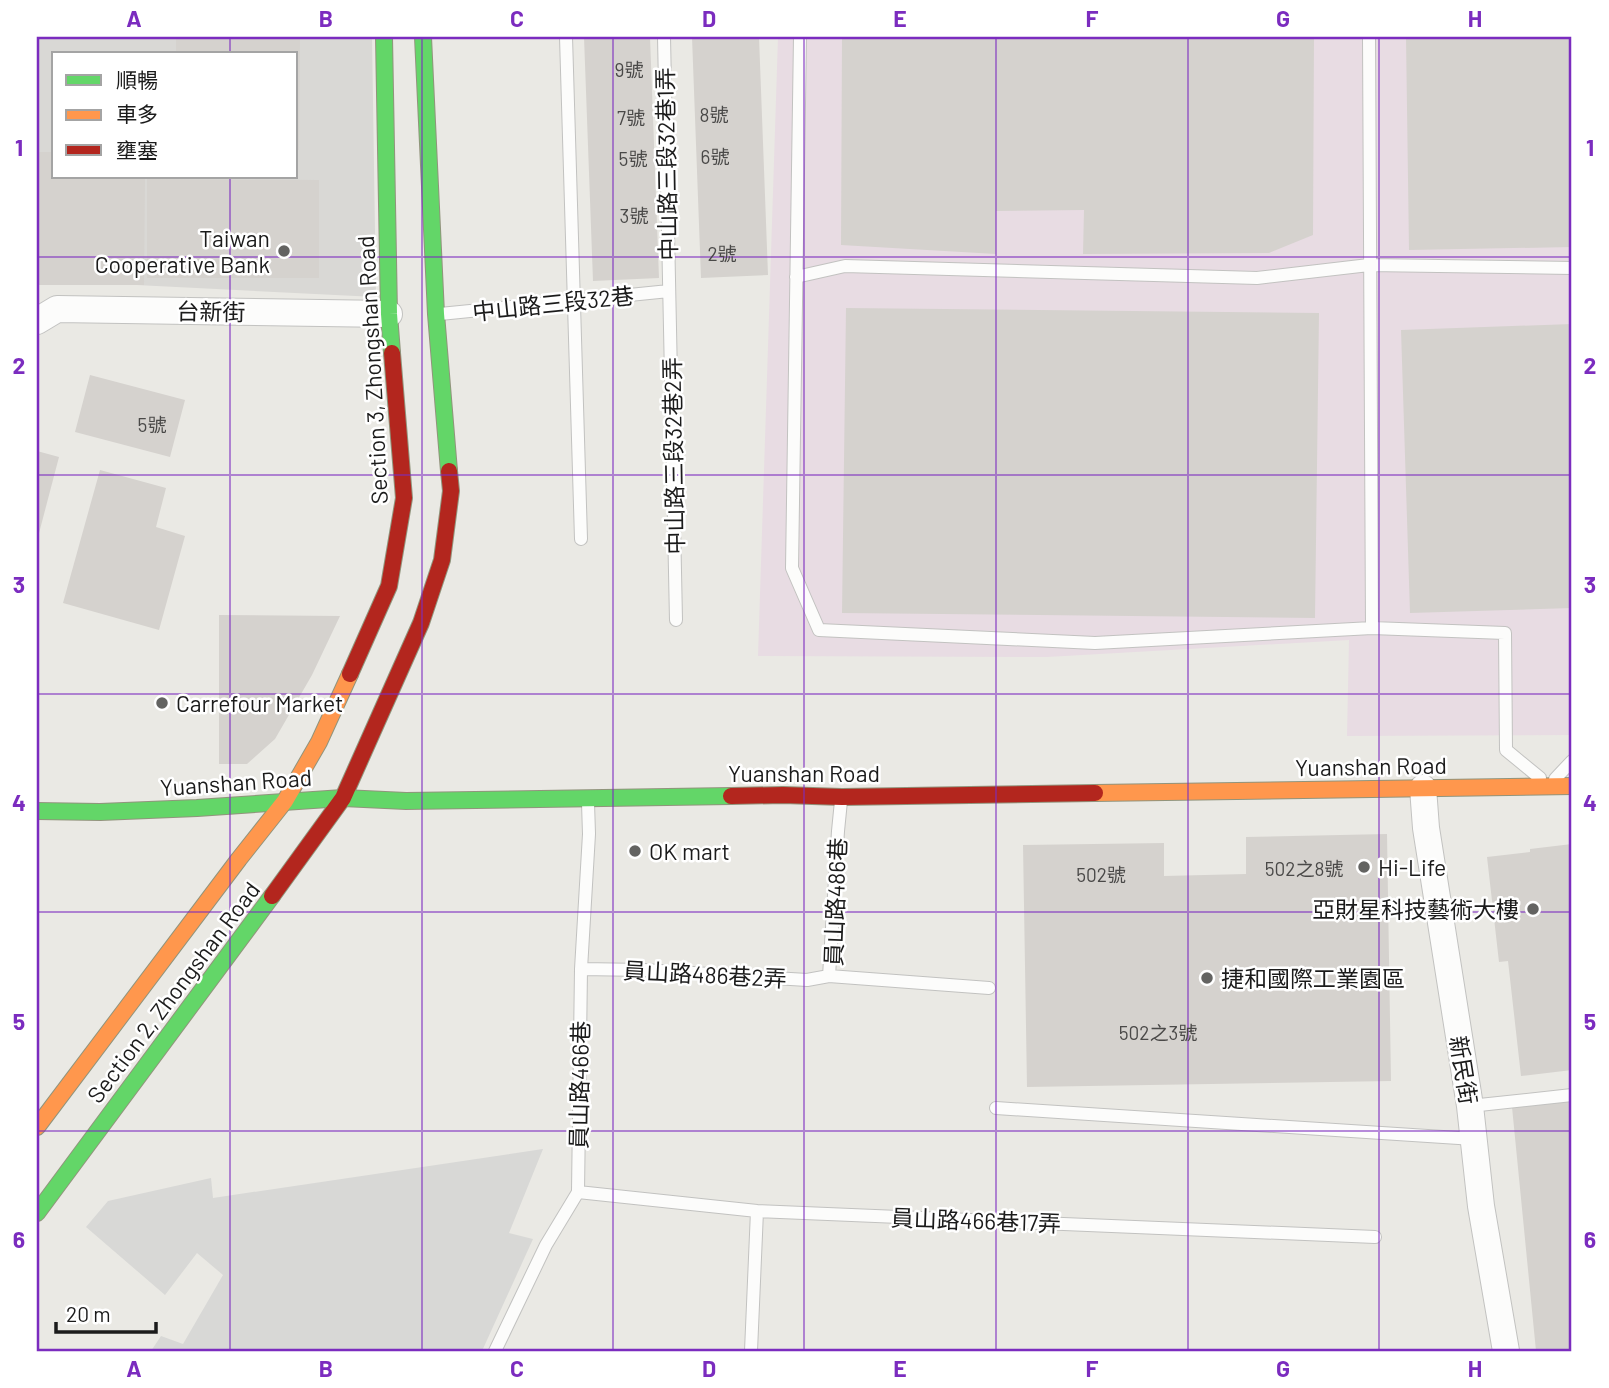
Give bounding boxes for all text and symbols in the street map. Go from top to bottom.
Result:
text: A [126,4,142,32]
text: B [319,4,333,32]
text: C [510,4,524,32]
text: D [702,4,716,32]
text: E [893,4,907,32]
text: F [1086,4,1099,32]
text: G [1276,4,1290,32]
text: H [1468,4,1482,32]
legend [52,52,298,178]
house number: 9號 [615,58,643,81]
text: 順暢 [116,67,158,92]
street label: 中山路三段32巷1弄 [650,67,682,261]
text: 車多 [116,101,158,126]
house number: 8號 [700,103,728,126]
house number: 7號 [617,106,645,129]
text: 1 [15,133,23,161]
text: 1 [1586,133,1594,161]
text: 壅塞 [116,137,158,162]
house number: 6號 [701,145,729,168]
house number: 5號 [619,147,647,170]
house number: 3號 [620,204,648,227]
place label: Taiwan Cooperative Bank [95,224,270,278]
street label: Section 3, Zhongshan Road [351,235,393,505]
house number: 2號 [707,242,737,265]
marker: Taiwan Cooperative Bank [276,243,292,259]
street label: 中山路三段32巷 [471,281,635,325]
street label: 台新街 [176,296,246,326]
text: 2 [13,351,25,379]
text: 2 [1584,351,1596,379]
street label: 中山路三段32巷2弄 [657,357,689,555]
house number: 5號 [138,413,166,436]
text: 3 [13,570,25,598]
text: 3 [1584,570,1596,598]
place label: Carrefour Market [176,689,343,717]
marker: Carrefour Market [154,695,170,711]
street label: Yuanshan Road [1295,751,1447,781]
street label: Yuanshan Road [728,759,880,787]
street label: Yuanshan Road [159,763,313,801]
text: 4 [12,788,26,816]
text: 4 [1583,788,1597,816]
place label: OK mart [649,837,730,865]
street label: 員山路486巷 [819,837,851,967]
marker: OK mart [627,843,643,859]
place label: Hi-Life [1378,853,1446,881]
house number: 502之8號 [1265,857,1343,880]
marker: Hi-Life [1356,859,1372,875]
house number: 502號 [1076,863,1126,886]
street label: Section 2, Zhongshan Road [81,876,265,1108]
place label: 亞財星科技藝術大樓 [1312,895,1519,923]
marker: 亞財星科技藝術大樓 [1525,901,1541,917]
street label: 員山路486巷2弄 [622,956,788,992]
place label: 捷和國際工業園區 [1221,964,1405,992]
marker: 捷和國際工業園區 [1199,970,1215,986]
text: 5 [13,1007,25,1035]
text: 5 [1584,1007,1596,1035]
street label: 員山路466巷 [564,1021,594,1149]
house number: 502之3號 [1119,1021,1197,1044]
street label: 新民街 [1445,1034,1483,1106]
street label: 員山路466巷17弄 [890,1203,1062,1237]
text: 6 [13,1225,25,1253]
text: 6 [1584,1225,1596,1253]
scale bar [56,1290,156,1334]
text: 20 m [66,1301,111,1326]
text: A [126,1354,142,1382]
text: B [319,1354,333,1382]
text: C [510,1354,524,1382]
text: D [702,1354,716,1382]
text: E [893,1354,907,1382]
text: F [1086,1354,1099,1382]
text: G [1276,1354,1290,1382]
text: H [1468,1354,1482,1382]

